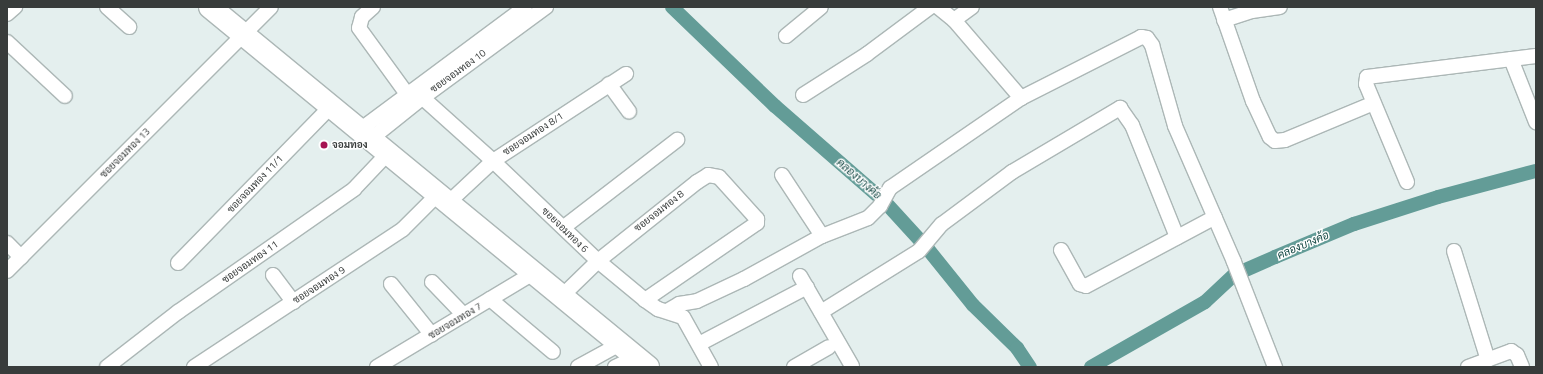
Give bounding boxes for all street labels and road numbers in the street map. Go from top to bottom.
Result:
street label: ซอยจอมทอง 10 [428,47,488,95]
street label: ซอยจอมทอง 8/1 [500,110,566,158]
street label: ซอยจอมทอง 13 [98,126,152,180]
street label: ซอยจอมทอง 11/1 [224,153,286,215]
street label: ซอยจอมทอง 8 [632,188,686,234]
street label: ซอยจอมทอง 6 [539,205,591,255]
street label: ซอยจอมทอง 11 [220,238,280,286]
street label: ซอยจอมทอง 9 [291,264,347,306]
street label: ซอยจอมทอง 7 [426,300,484,342]

